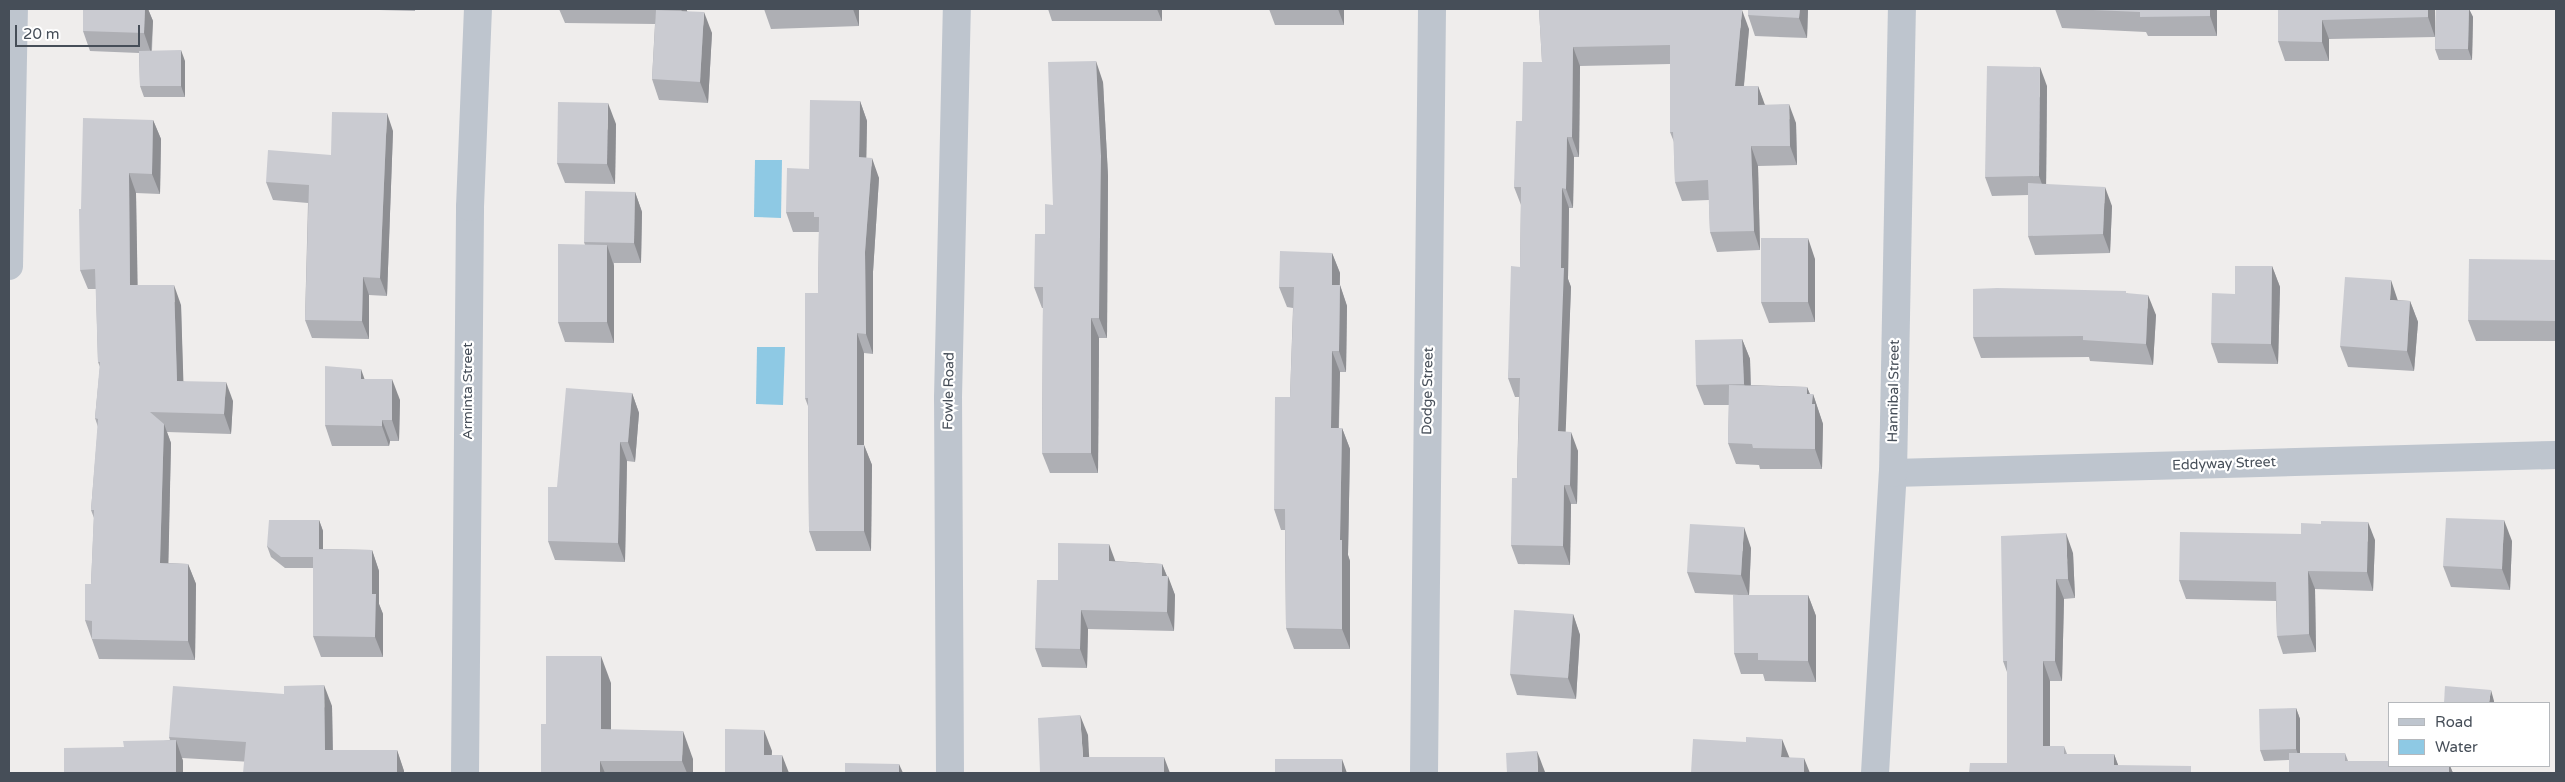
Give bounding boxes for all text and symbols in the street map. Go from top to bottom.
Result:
scale bar [18,15,142,47]
text: 20 m [23,25,60,43]
street label: Hannibal Street [1885,339,1903,443]
street label: Arminta Street [460,342,476,440]
street label: Dodge Street [1419,347,1437,435]
street label: Fowle Road [940,352,958,430]
street label: Eddyway Street [2172,454,2276,474]
legend [2388,702,2550,767]
text: Road [2435,713,2473,731]
text: Water [2435,738,2478,756]

